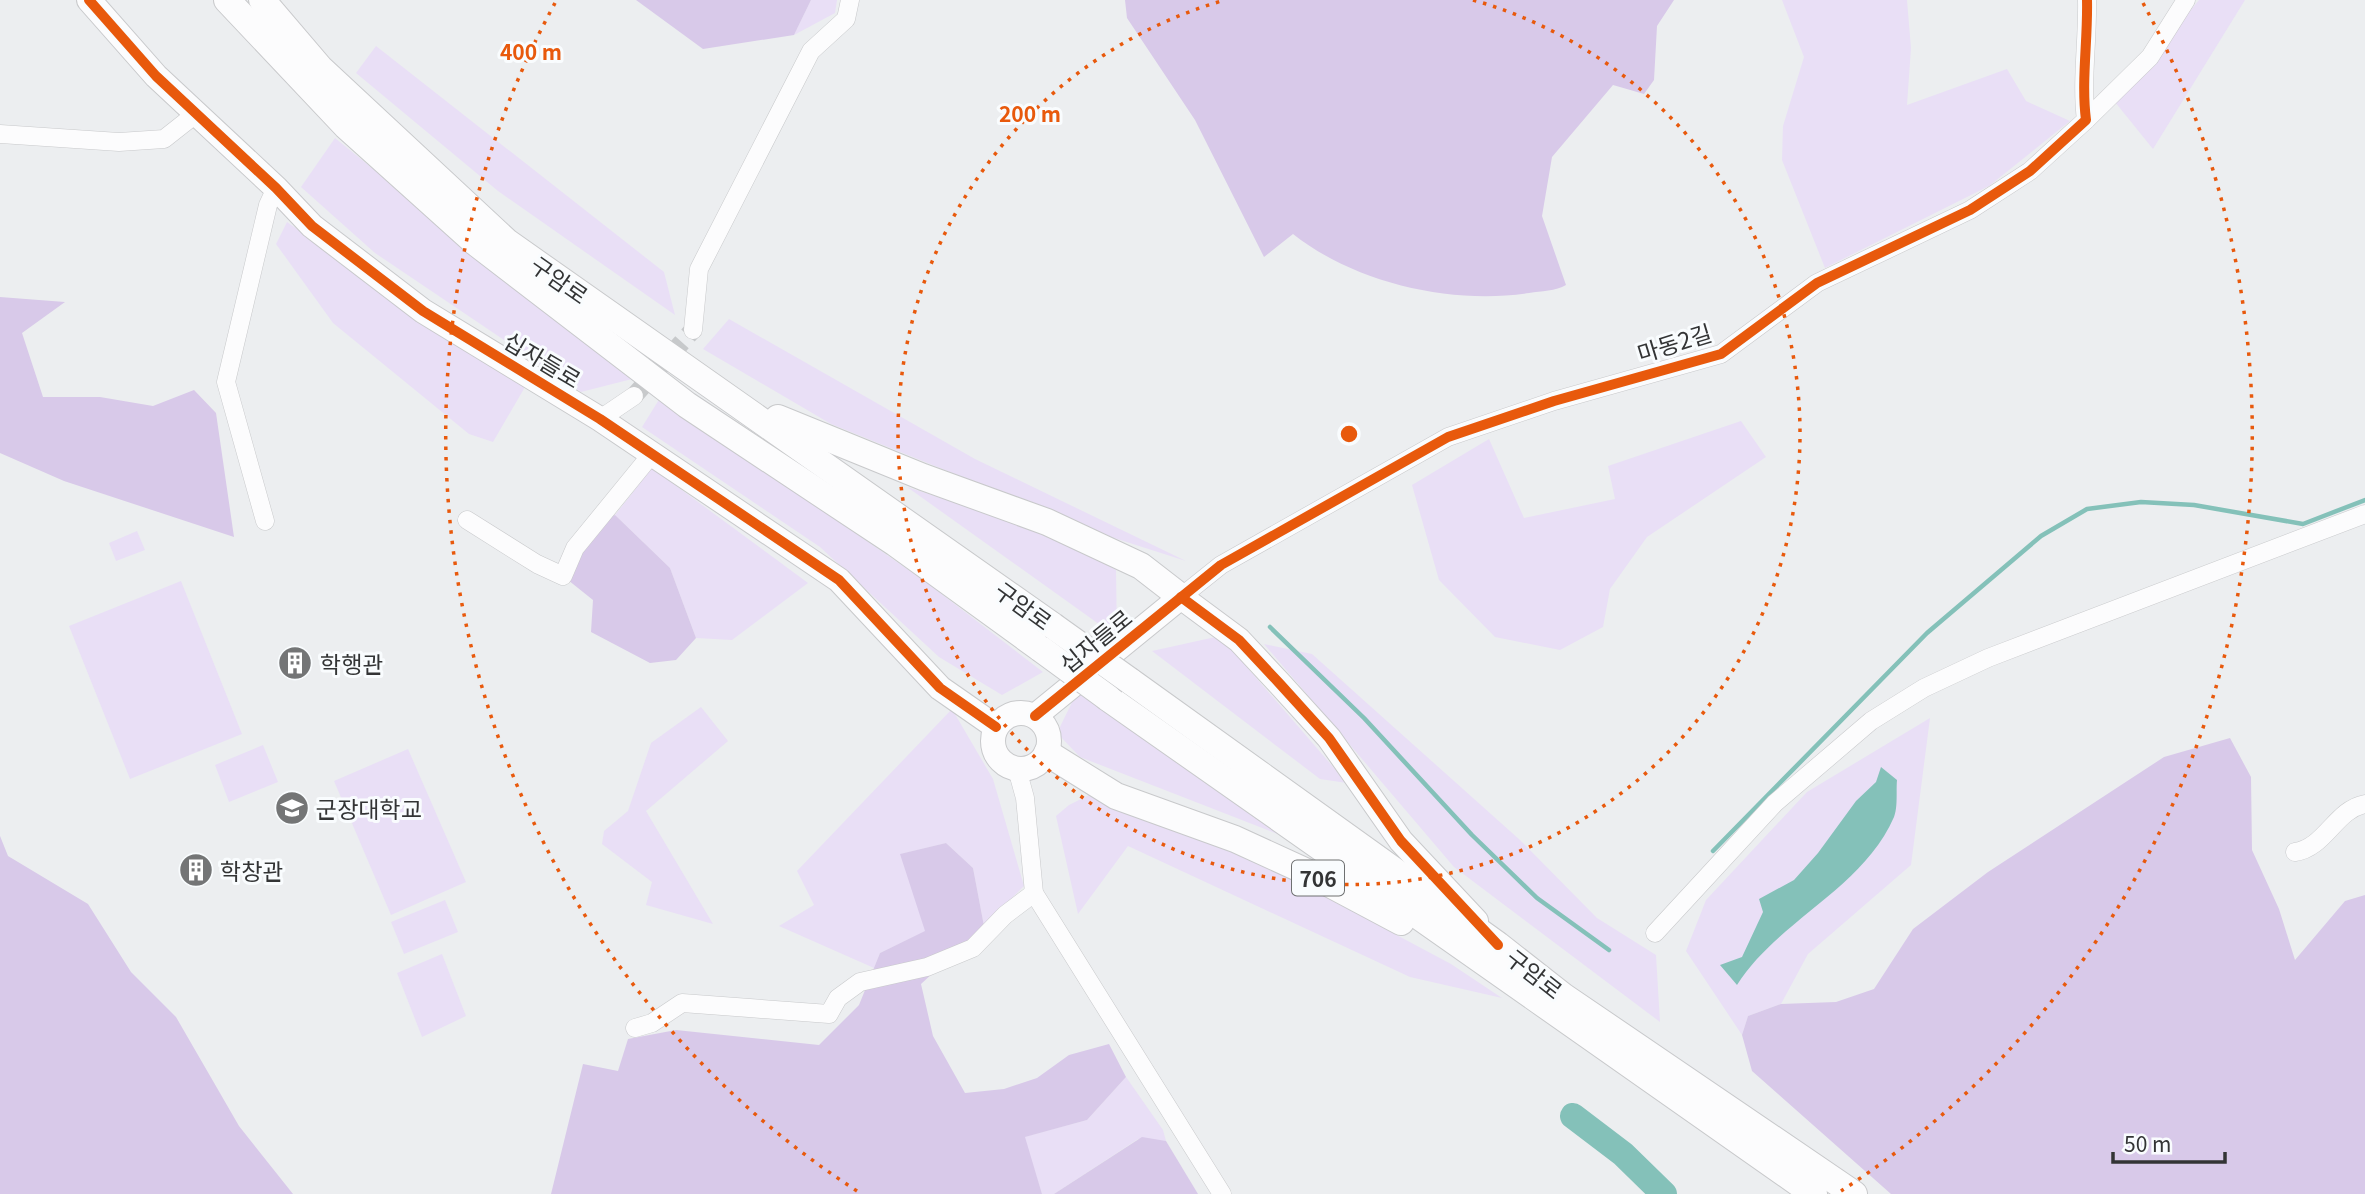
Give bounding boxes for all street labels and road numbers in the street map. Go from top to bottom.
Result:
street label: 구암로 [524,247,596,311]
street label: 마동2길 [1633,315,1715,369]
street label: 십자들로 [498,323,588,395]
street label: 구암로 [988,573,1060,637]
street label: 십자들로 [1051,600,1139,680]
road number: 706 [1292,860,1344,896]
street label: 구암로 [1500,940,1570,1006]

